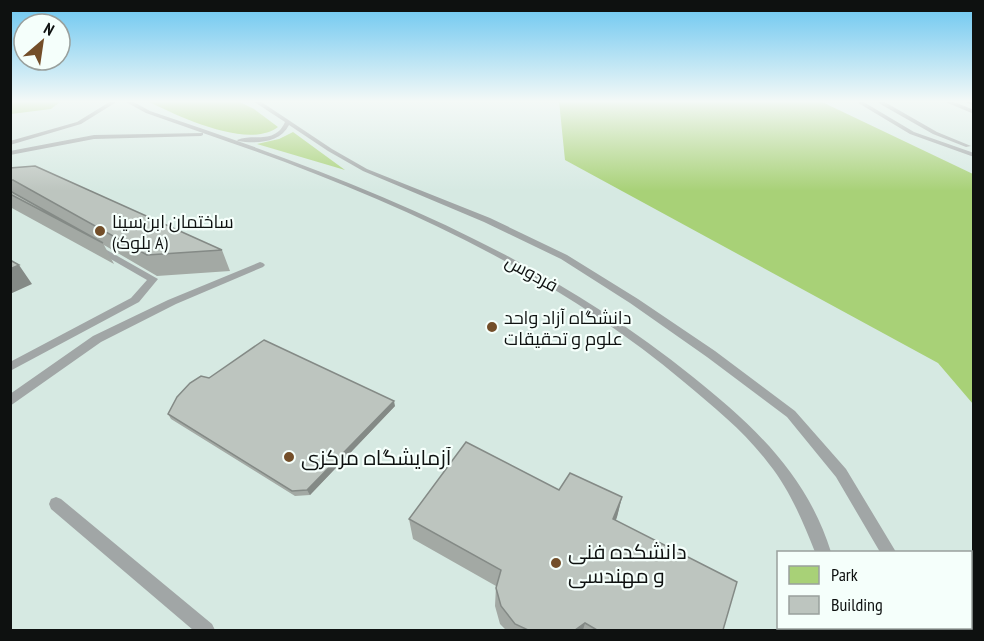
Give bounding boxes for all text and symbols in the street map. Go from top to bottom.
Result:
north arrow [12,12,72,72]
text: N [41,18,58,40]
place label: ساختمان ابن‌سینا (بلوک A) [112,210,234,254]
marker: ساختمان ابن‌سینا (بلوک A) [93,224,107,238]
street label: فردوس [502,249,562,297]
place label: دانشگاه آزاد واحد علوم و تحقیقات [504,306,631,351]
marker: دانشگاه آزاد واحد علوم و تحقیقات [485,320,499,334]
place label: آزمایشگاه مرکزی [301,444,452,471]
marker: آزمایشگاه مرکزی [282,450,296,464]
place label: دانشکده فنی و مهندسی [568,538,687,589]
legend [777,551,972,629]
marker: دانشکده فنی و مهندسی [549,556,563,570]
text: Park [831,563,858,586]
text: Building [831,593,883,616]

